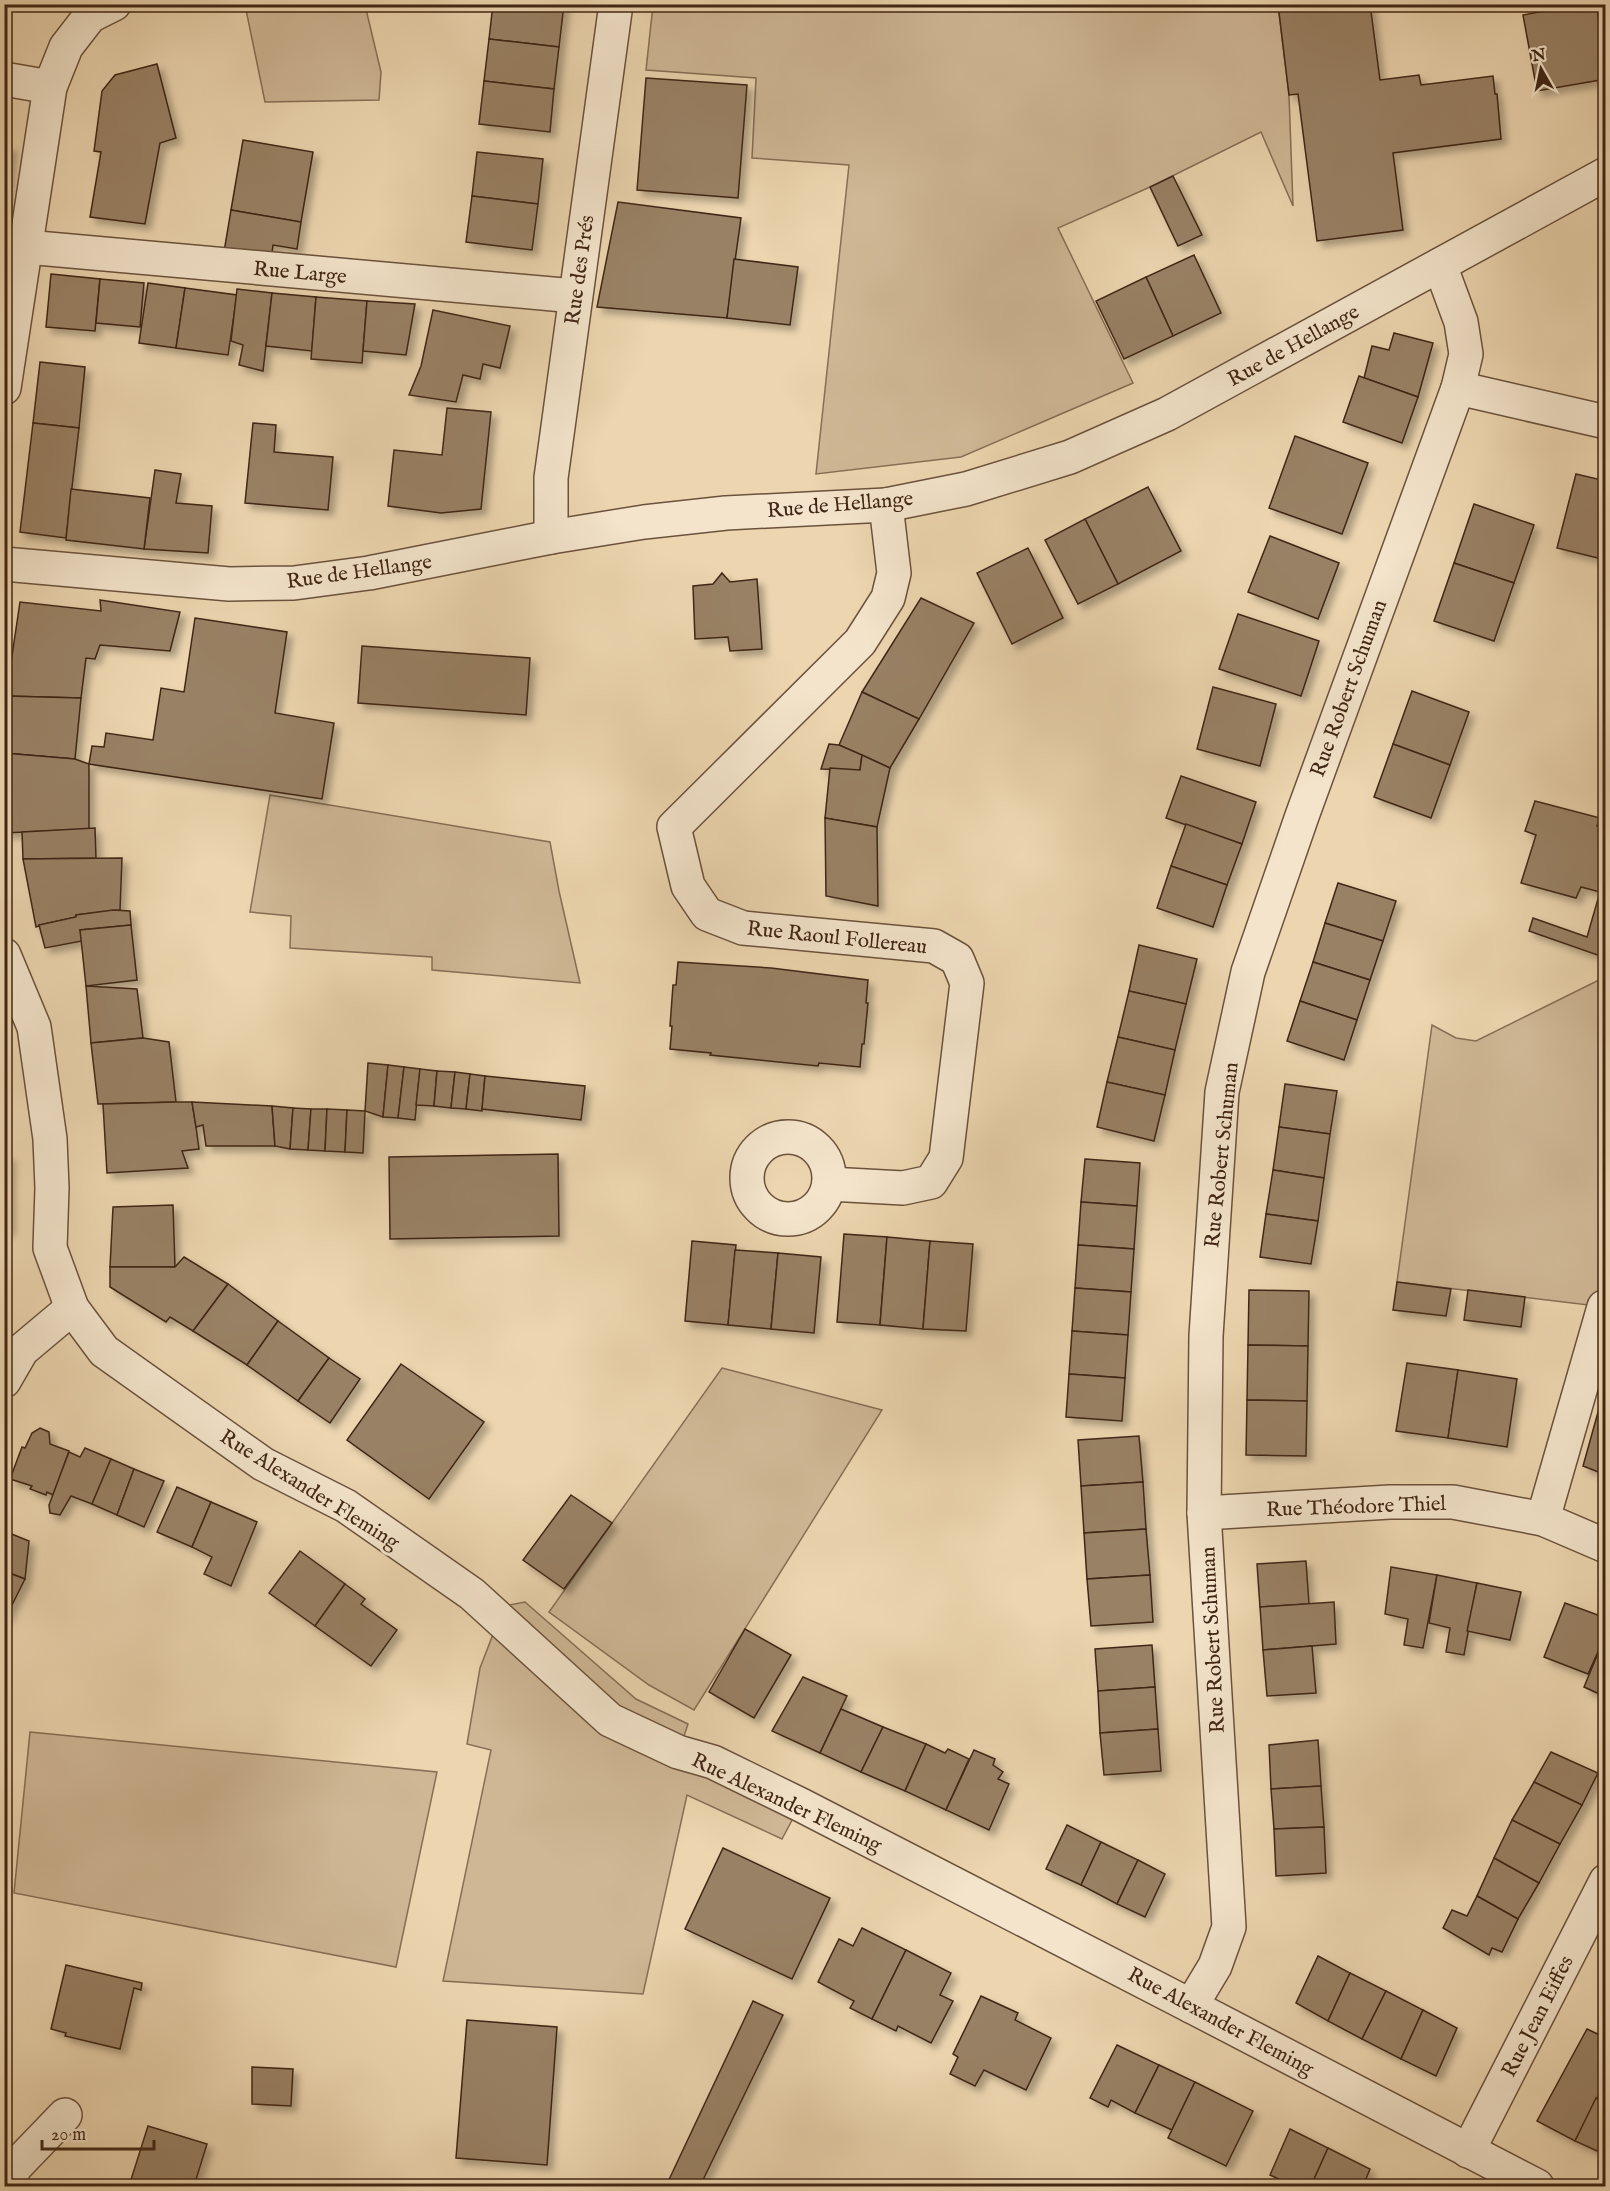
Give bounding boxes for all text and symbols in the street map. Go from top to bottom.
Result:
north arrow [1511,39,1571,99]
text: N [1530,45,1548,67]
street label: Rue des Prés [559,214,602,327]
street label: Rue Large [252,256,348,291]
street label: Rue de Hellange [1223,299,1365,394]
street label: Rue de Hellange [766,486,915,525]
street label: Rue de Hellange [285,549,434,596]
street label: Rue Robert Schuman [1305,596,1394,781]
street label: Rue Raoul Follereau [745,916,928,961]
street label: Rue Robert Schuman [1199,1061,1246,1249]
street label: Rue Alexander Fleming [214,1424,405,1557]
street label: Rue Théodore Thiel [1265,1491,1447,1524]
street label: Rue Robert Schuman [1195,1546,1232,1734]
street label: Rue Alexander Fleming [687,1747,886,1860]
street label: Rue Jean Eiffes [1496,1951,1581,2082]
street label: Rue Alexander Fleming [1123,1962,1319,2083]
scale bar [42,2113,154,2151]
text: 20 m [51,2124,86,2147]

